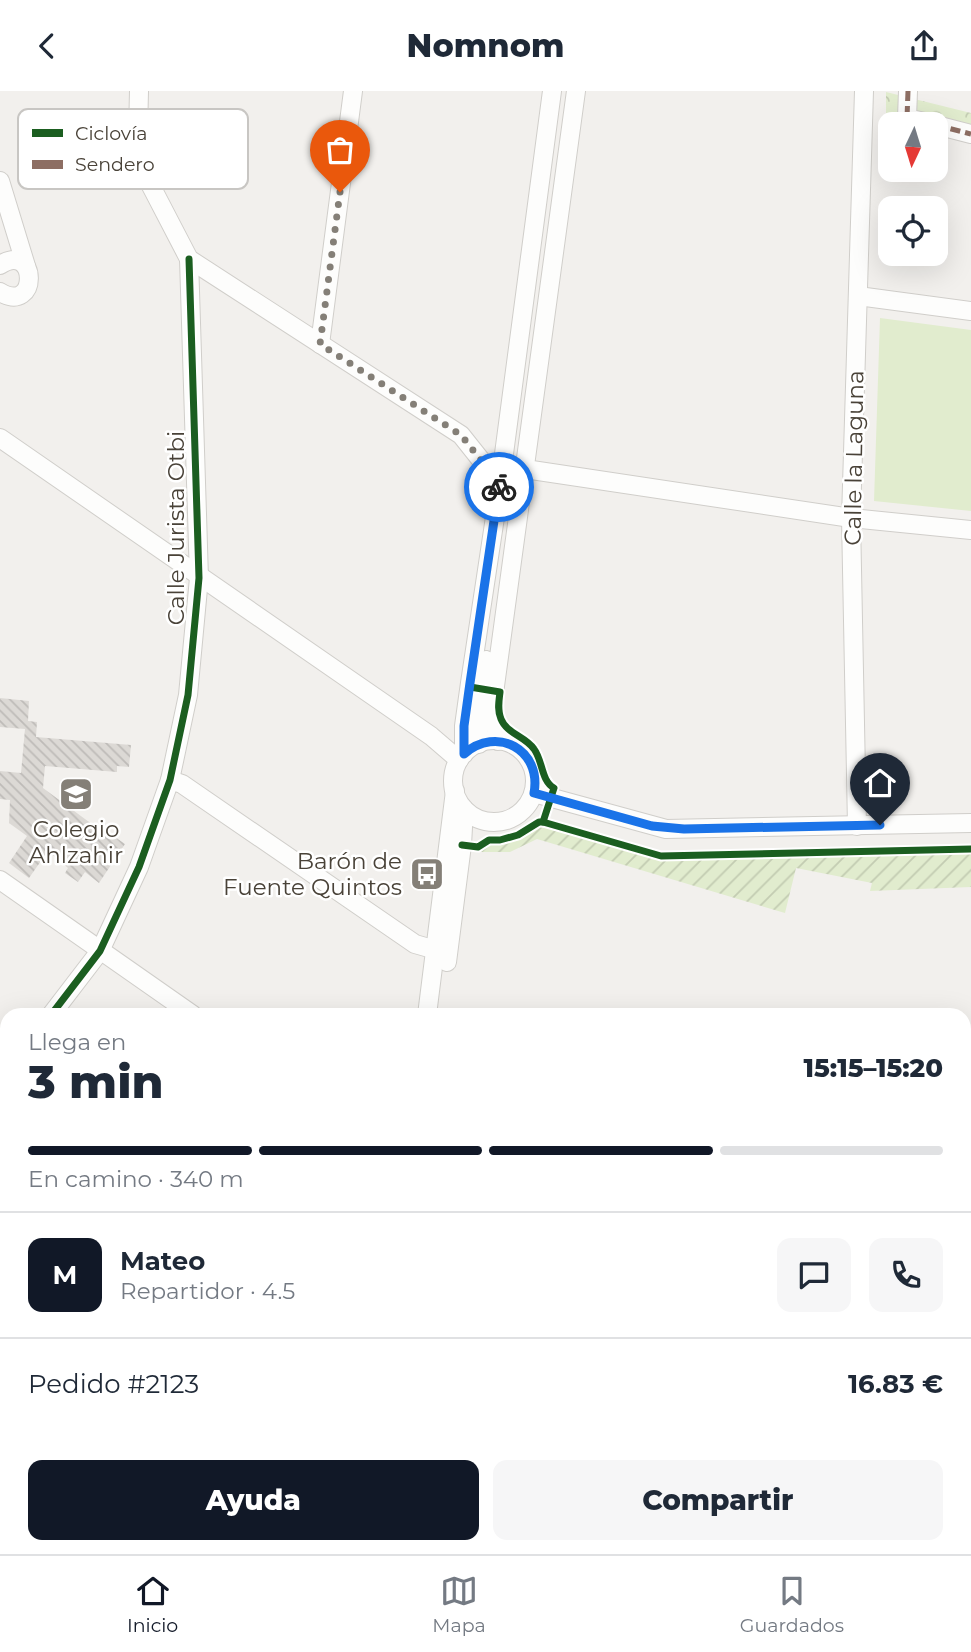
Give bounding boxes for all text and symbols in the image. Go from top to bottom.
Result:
text: Nomnom [407,26,564,65]
icon: back [28,27,66,65]
icon: share [905,27,943,65]
legend [18,109,248,189]
north arrow [878,112,948,182]
map controls [878,112,948,266]
pin [310,120,370,192]
text: Ciclovía [75,122,148,145]
icon: bag [321,131,359,169]
text: Sendero [75,153,155,176]
button: locate [878,196,948,266]
street label: Calle la Laguna [838,370,870,546]
street label: Calle Jurista Otbi [162,431,190,625]
courier [464,452,534,522]
icon: bike [480,468,518,506]
pin [850,753,910,825]
icon: home [861,764,899,802]
school or university icon: Colegio Ahlzahir [57,775,95,813]
place label: Colegio Ahlzahir [29,815,123,869]
place label: Barón de Fuente Quintos [223,847,402,901]
bus stop icon: Barón de Fuente Quintos [408,855,446,893]
text: Llega en [28,1028,126,1056]
text: 15:15–15:20 [804,1052,943,1084]
text: 3 min [28,1053,164,1110]
text: En camino · 340 m [28,1165,244,1193]
button: chat [777,1238,851,1312]
button: phone [869,1238,943,1312]
text: Mateo [120,1245,205,1277]
text: M [53,1259,77,1291]
text: Repartidor · 4.5 [120,1277,295,1305]
text: Pedido #2123 [28,1368,199,1400]
text: 16.83 € [848,1368,943,1400]
button: Ayuda [28,1460,479,1540]
button: Compartir [493,1460,943,1540]
tab: Inicio [127,1572,178,1637]
tab: Mapa [432,1572,486,1637]
tab: Guardados [740,1572,844,1637]

